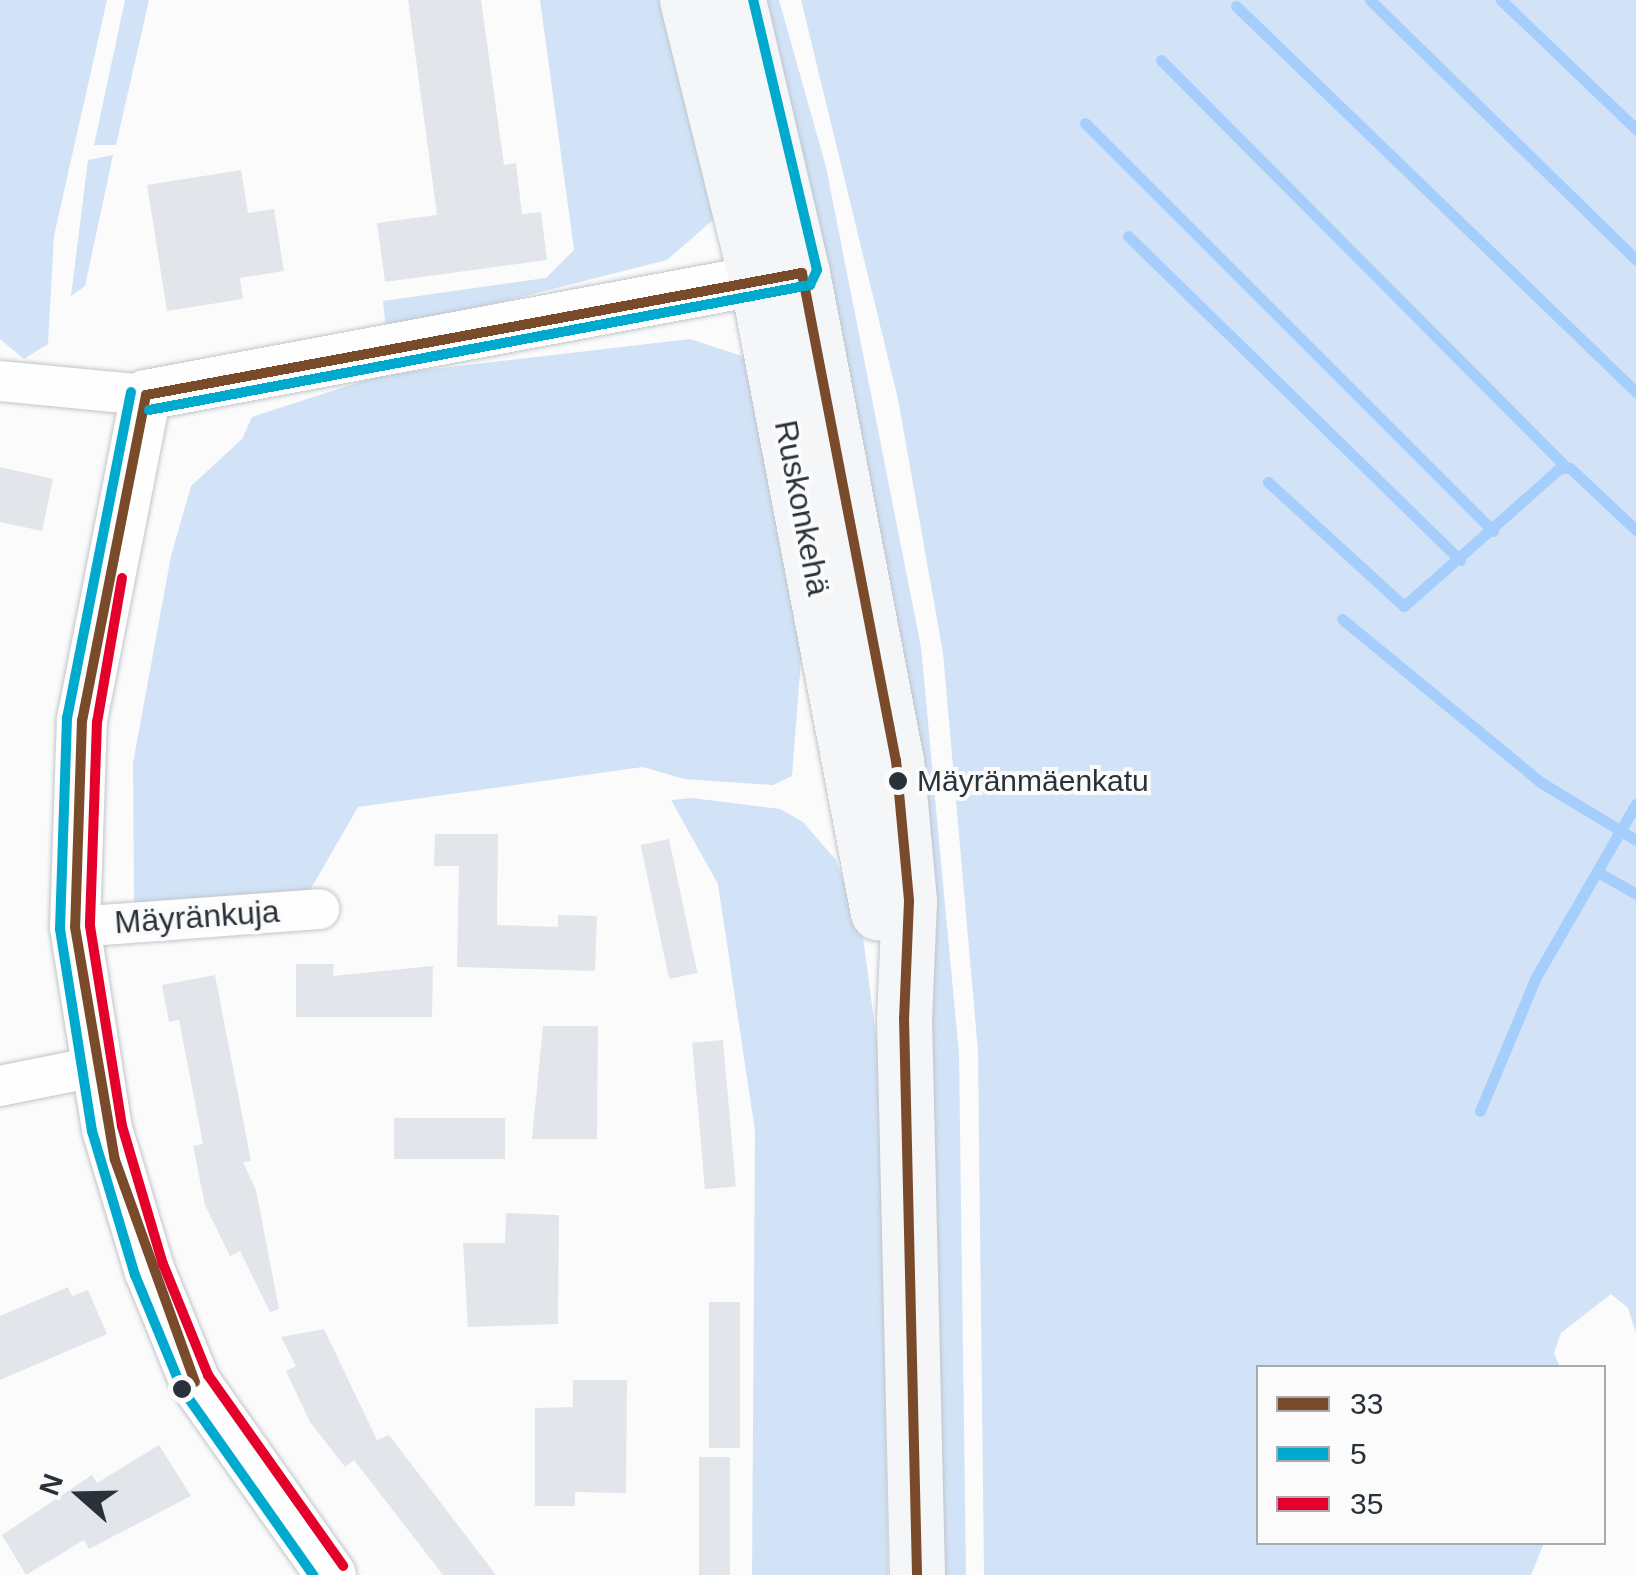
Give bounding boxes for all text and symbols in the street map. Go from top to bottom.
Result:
street label: Ruskonkehä [766,417,838,599]
place label: Mäyränmäenkatu [917,763,1149,799]
marker: Mäyränmäenkatu [888,771,908,791]
street label: Mäyränkuja [113,892,281,942]
legend [1256,1365,1606,1545]
unlabelled marker [172,1379,192,1399]
text: 33 [1350,1387,1383,1420]
text: 5 [1350,1437,1367,1470]
north arrow [30,1445,130,1545]
text: N [33,1470,69,1499]
text: 35 [1350,1487,1383,1520]

